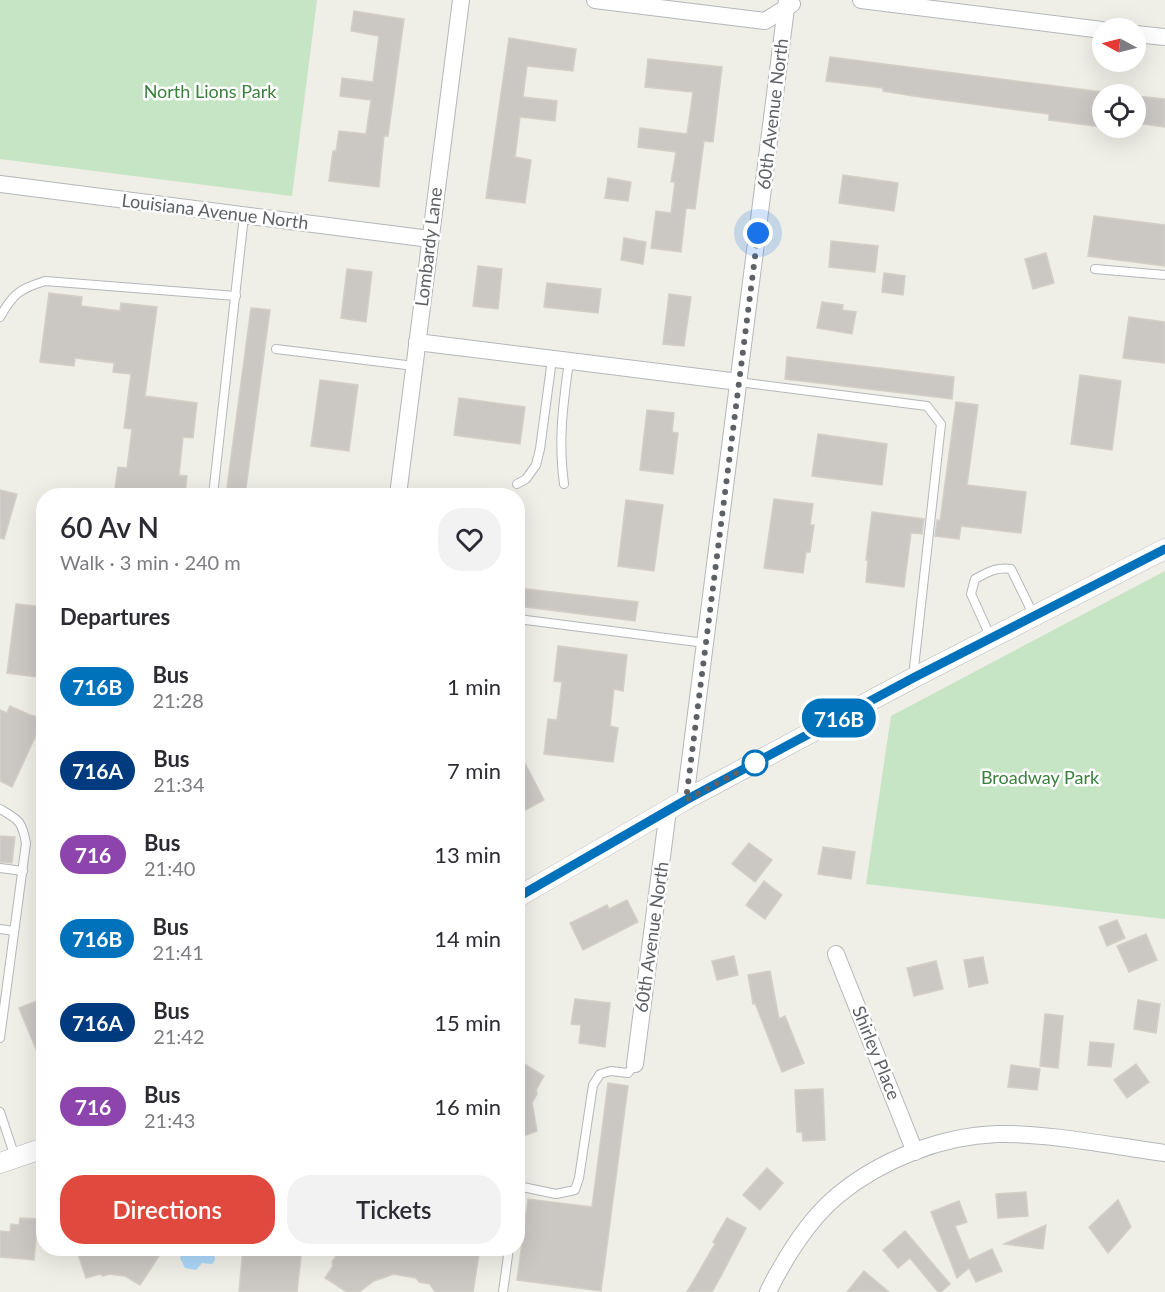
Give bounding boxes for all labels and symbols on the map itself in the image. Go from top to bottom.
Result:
north arrow [1092,18,1146,72]
street label: 60th Avenue North [752,37,792,191]
park label: North Lions Park [144,80,277,102]
street label: Lombardy Lane [410,186,446,308]
street label: Louisiana Avenue North [120,189,310,233]
your location [743,218,773,248]
line badge: 716B [797,698,881,738]
unlabelled marker [742,750,768,776]
park label: Broadway Park [981,766,1100,788]
street label: 60th Avenue North [630,860,673,1014]
street label: Shirley Place [848,1002,906,1103]

